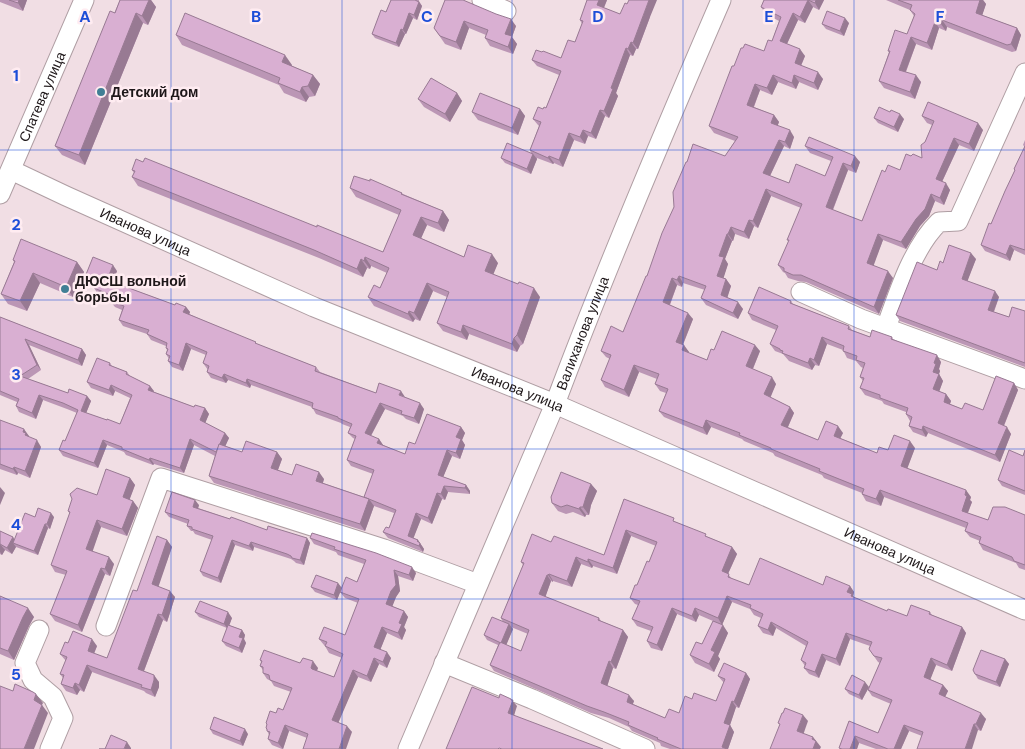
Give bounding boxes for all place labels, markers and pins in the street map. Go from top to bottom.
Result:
place label: Детский дом [111,83,198,101]
marker: Детский дом [95,86,107,98]
place label: ДЮСШ вольной борьбы [75,272,186,306]
marker: ДЮСШ вольной борьбы [59,283,71,295]

